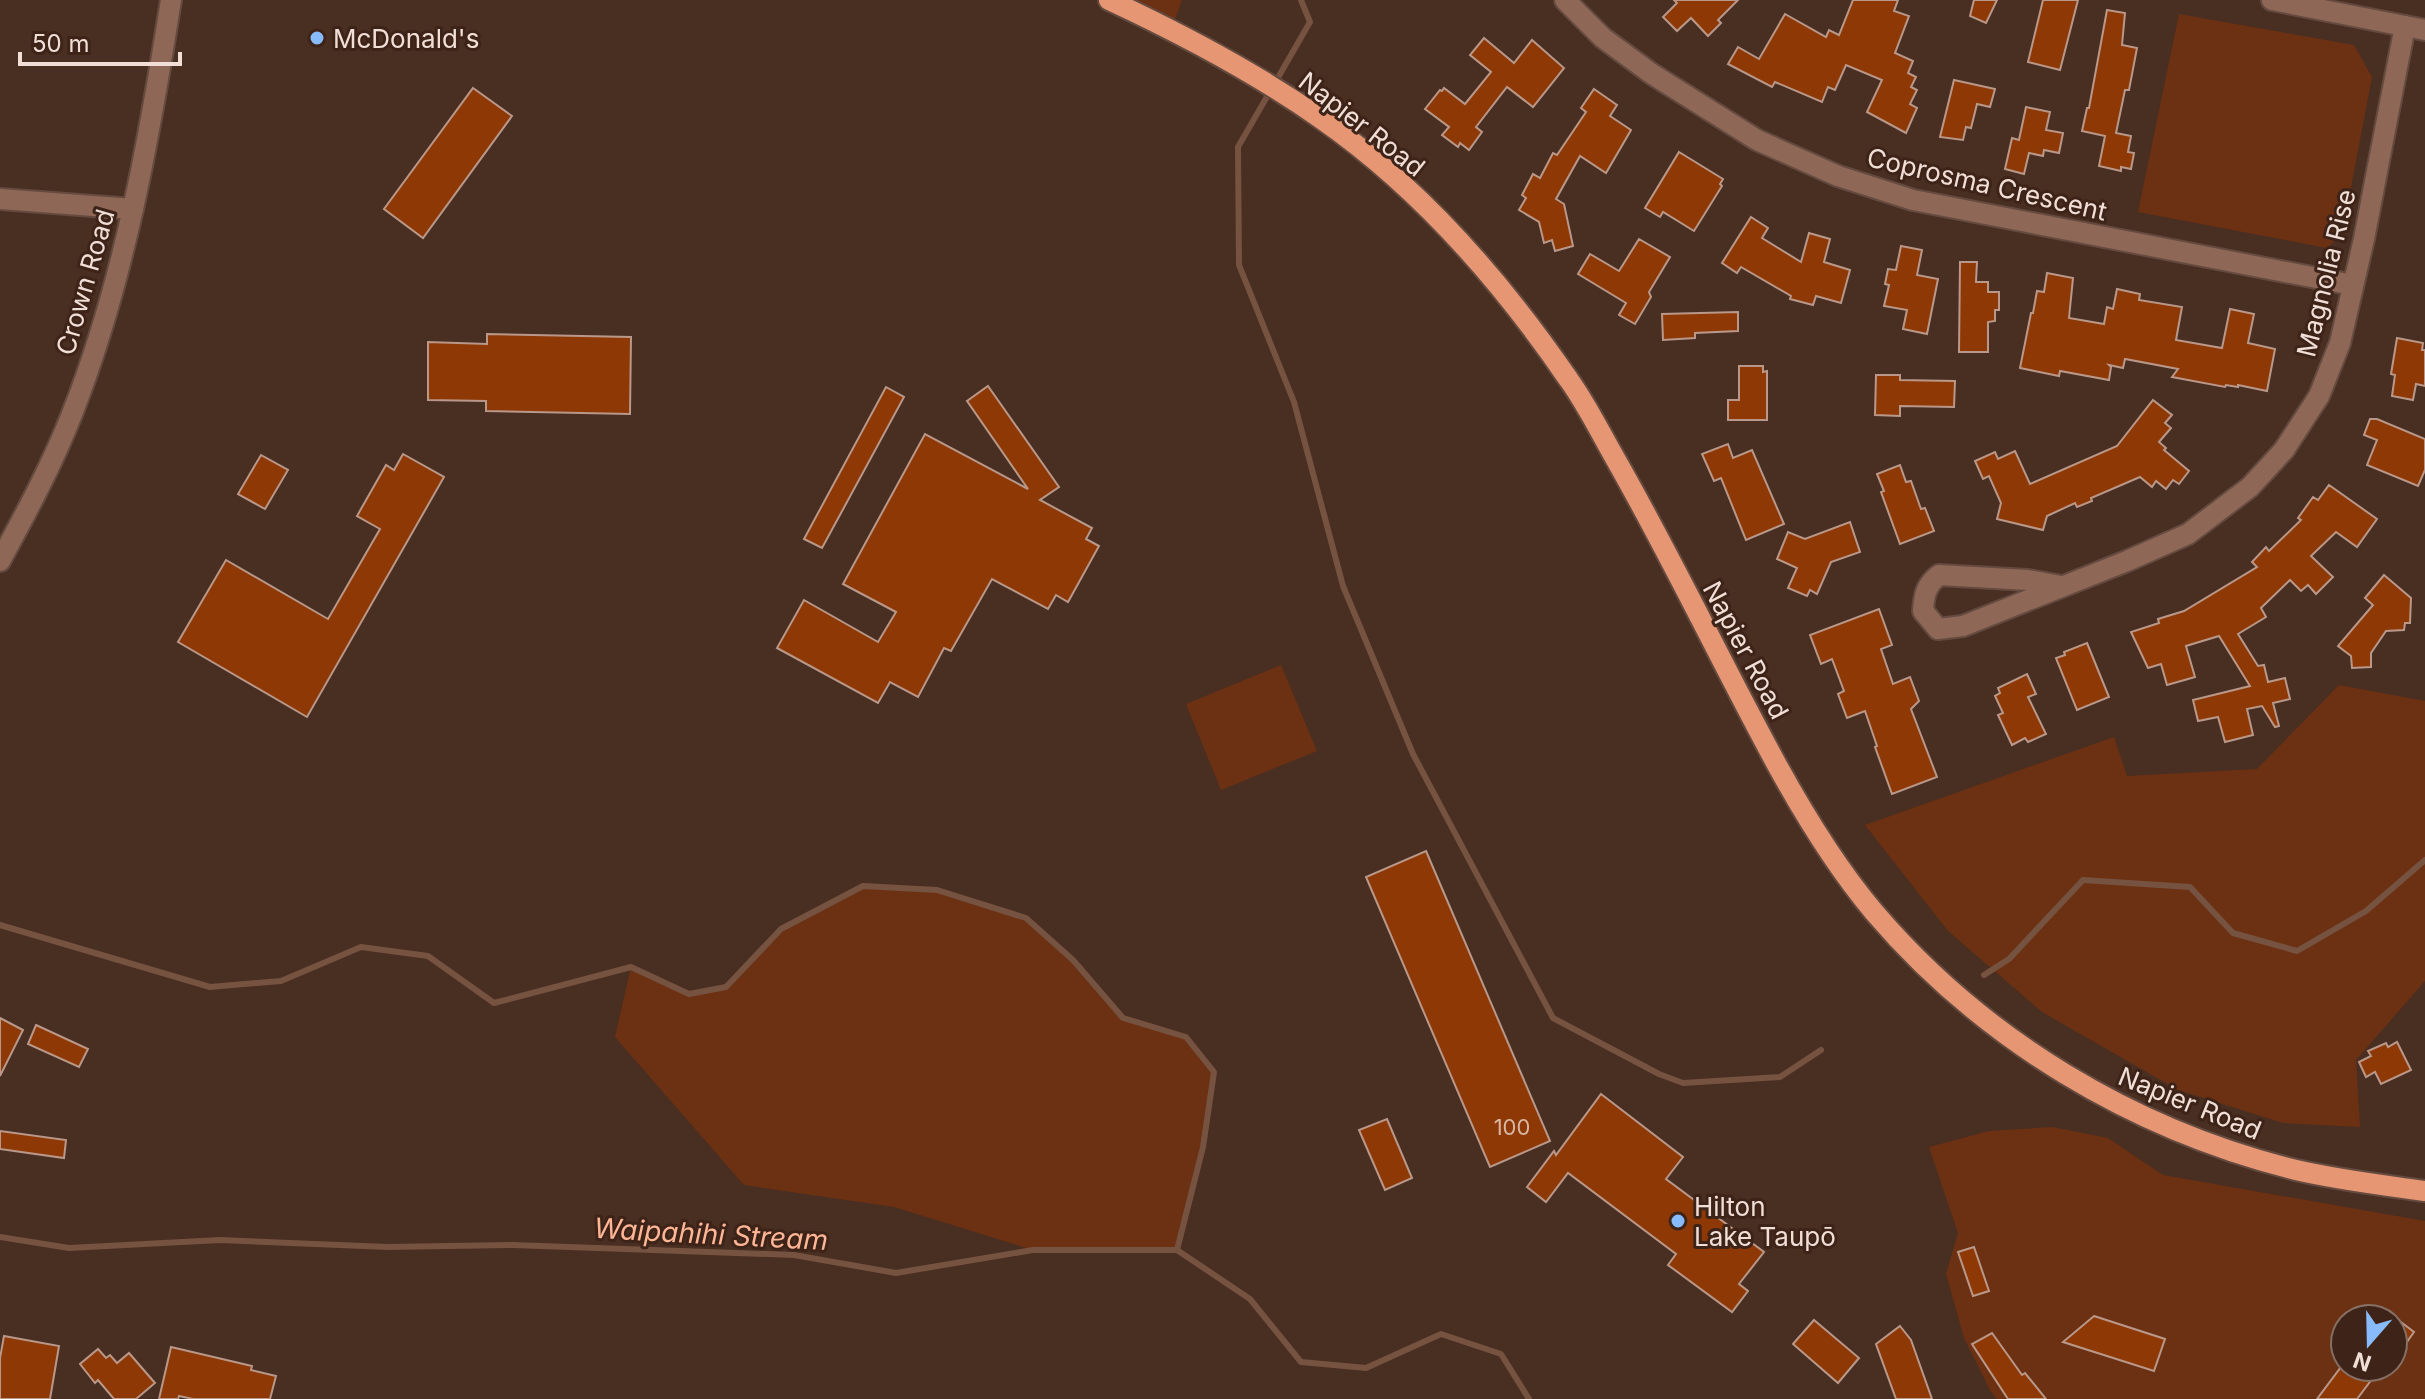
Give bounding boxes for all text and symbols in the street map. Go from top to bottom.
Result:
scale bar [20,16,180,66]
place label: McDonald's [333,23,479,54]
text: 50 m [32,29,90,58]
marker: McDonald's [308,29,326,47]
street label: Napier Road [1293,65,1431,183]
street label: Coprosma Crescent [1864,141,2110,227]
street label: Magnolia Rise [2290,186,2362,360]
street label: Crown Road [49,206,121,358]
street label: Napier Road [1697,576,1795,724]
street label: Napier Road [2114,1060,2266,1146]
house number: 100 [1494,1114,1530,1140]
place label: Hilton Lake Taupō [1694,1191,1836,1252]
water label: Waipahihi Stream [593,1211,829,1257]
marker: Hilton Lake Taupō [1669,1212,1687,1230]
north arrow [2329,1303,2409,1383]
text: N [2350,1347,2374,1377]

